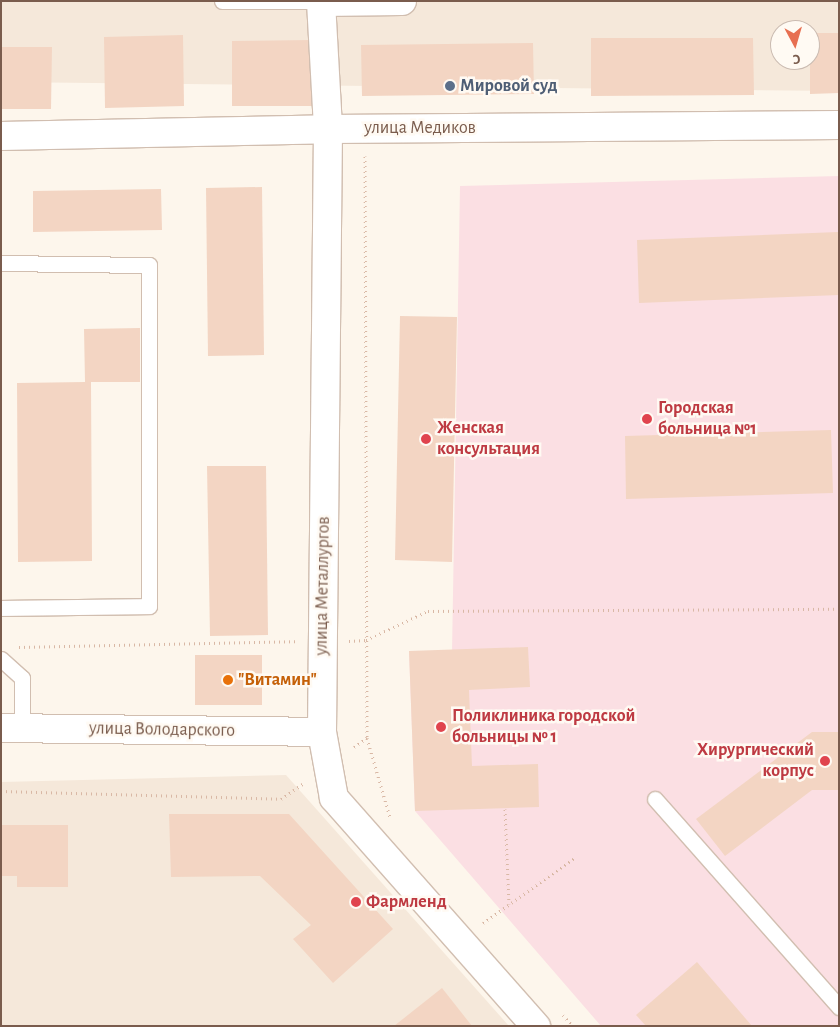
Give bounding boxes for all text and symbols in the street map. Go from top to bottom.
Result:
north arrow [770,20,820,70]
text: С [792,52,801,66]
place label: Мировой суд [460,75,557,97]
marker: Мировой суд [444,80,456,92]
street label: улица Медиков [364,117,476,139]
place label: Городская больница №1 [658,398,757,440]
marker: Городская больница №1 [640,412,654,426]
place label: Женская консультация [437,418,540,460]
marker: Женская консультация [419,432,433,446]
street label: улица Металлургов [311,516,335,656]
place label: "Витамин" [238,669,317,691]
marker: "Витамин" [222,674,234,686]
place label: Поликлиника городской больницы № 1 [452,706,635,749]
street label: улица Володарского [89,718,235,742]
marker: Поликлиника городской больницы № 1 [434,720,448,734]
place label: Хирургический корпус [697,740,814,782]
marker: Хирургический корпус [818,754,832,768]
place label: Фармленд [366,891,447,913]
marker: Фармленд [350,896,362,908]

